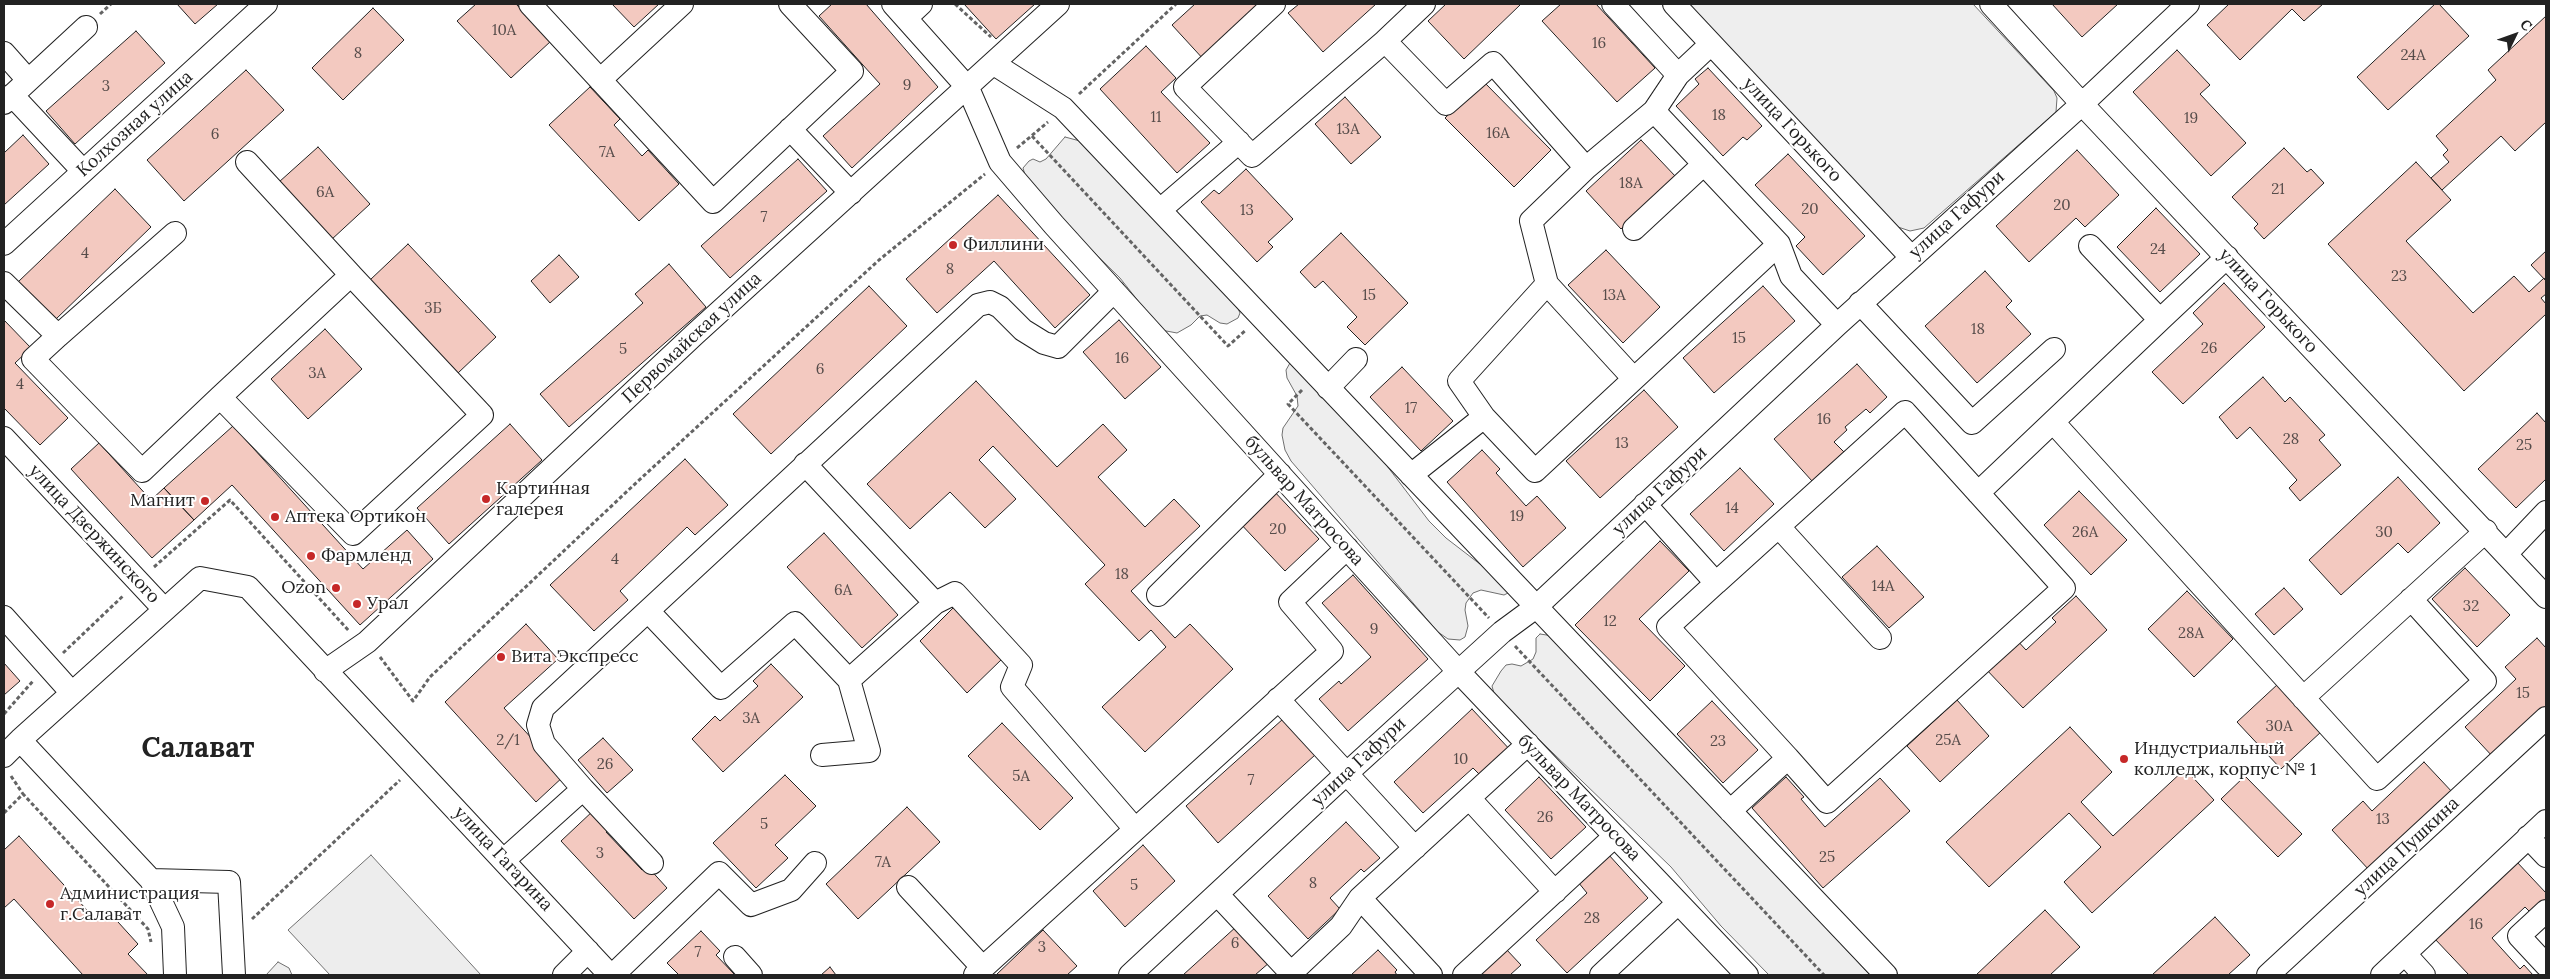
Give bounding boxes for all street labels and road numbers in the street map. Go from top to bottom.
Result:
street label: Колхозная улица [73,66,197,182]
street label: улица Горького [1738,73,1846,187]
street label: улица Гафури [1905,166,2009,264]
street label: улица Горького [2214,244,2322,358]
street label: Первомайская улица [618,268,766,408]
street label: бульвар Матросова [1240,431,1368,571]
street label: улица Гафури [1608,442,1712,540]
street label: улица Дзержинского [24,460,164,608]
street label: улица Гафури [1307,713,1411,811]
street label: бульвар Матросова [1513,730,1645,866]
street label: улица Пушкина [2350,793,2464,901]
street label: улица Гагарина [449,802,557,916]

